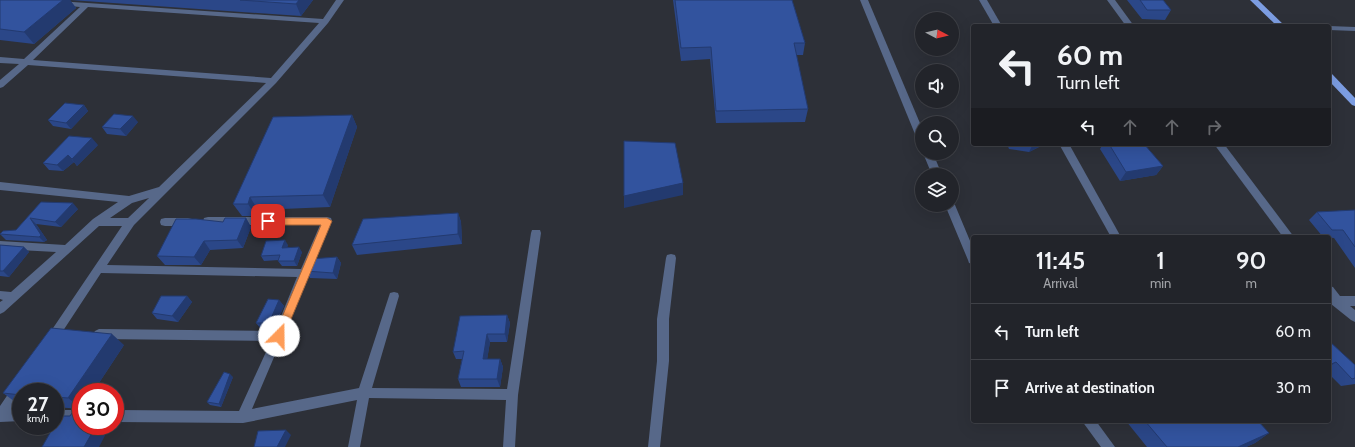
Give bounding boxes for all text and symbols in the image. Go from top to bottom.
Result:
north arrow [915,12,959,56]
map controls [915,12,959,212]
text: 60 m [1057,38,1123,72]
icon: left [991,40,1043,92]
button: sound [915,64,959,108]
text: Turn left [1057,72,1120,94]
button: search [915,116,959,160]
icon: left [1077,116,1099,138]
icon: ahead [1119,116,1141,138]
icon: ahead [1161,116,1183,138]
icon: right [1203,116,1225,138]
button: layers [915,168,959,212]
pin [251,204,285,238]
icon: arrive [257,210,279,232]
text: 11:45 [1036,246,1085,275]
text: 1 [1156,246,1165,275]
text: 90 [1236,246,1266,275]
text: Arrival [1043,275,1078,291]
text: min [1150,275,1171,291]
text: m [1245,275,1257,291]
position arrow [258,315,300,357]
icon: left [991,321,1013,343]
text: Turn left [1025,323,1079,341]
text: 60 m [1275,323,1311,341]
icon: arrive [991,377,1013,399]
text: Arrive at destination [1025,379,1155,397]
text: 30 m [1276,379,1311,397]
speed limit sign: 30 [72,383,124,435]
text: 27 [28,392,48,416]
text: km/h [27,412,49,425]

